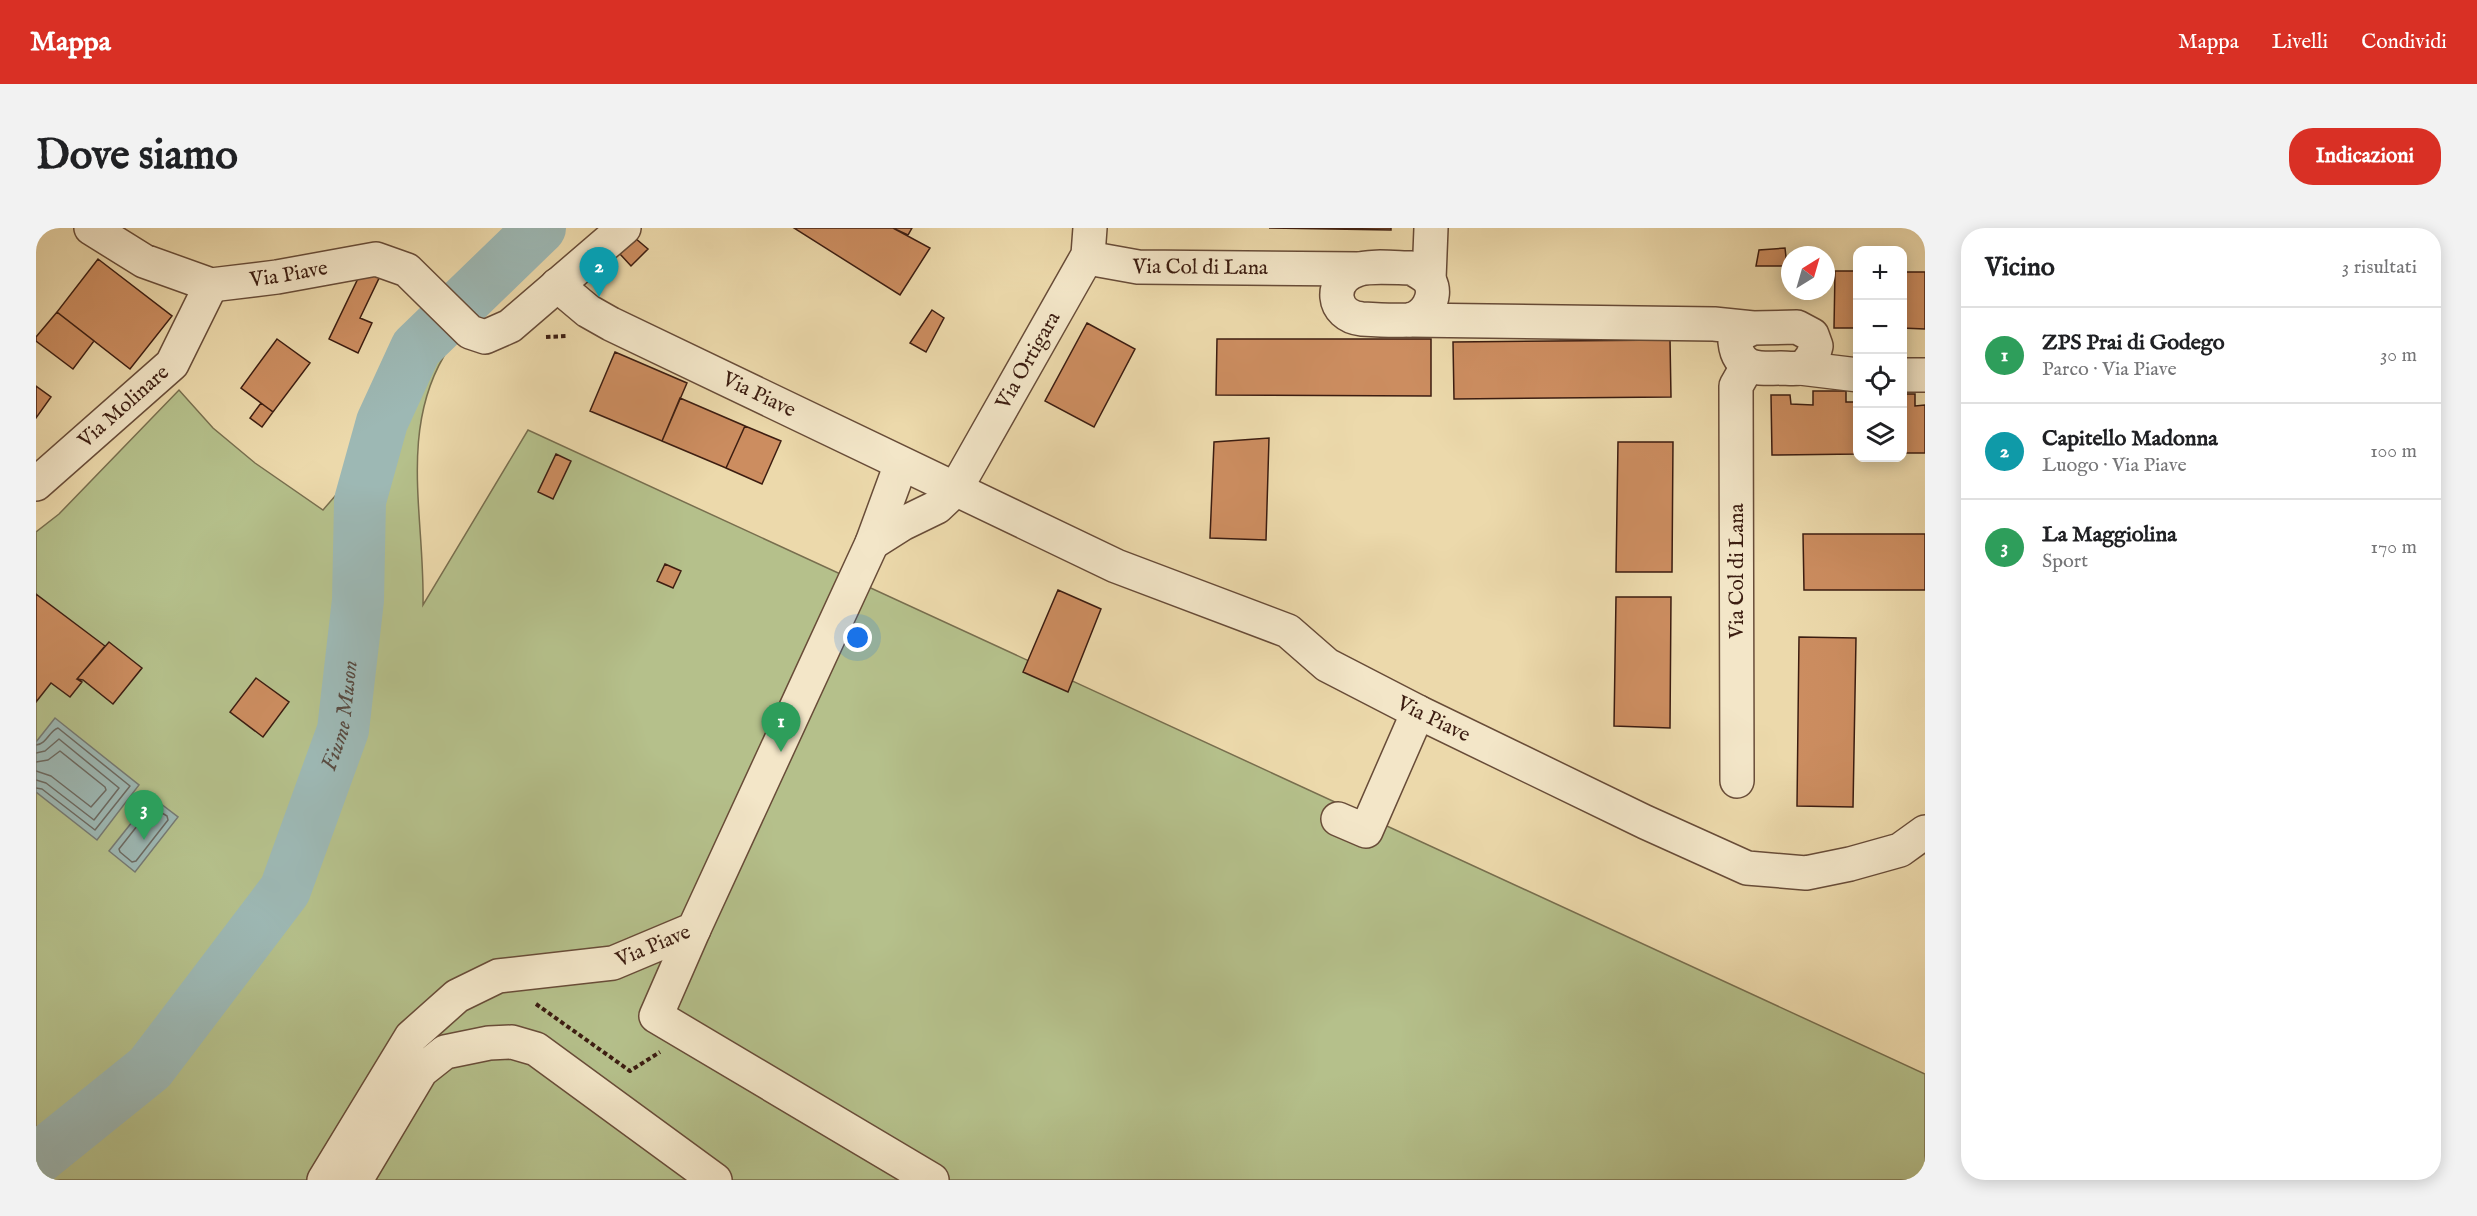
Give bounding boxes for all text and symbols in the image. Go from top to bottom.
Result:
text: Mappa [30,25,111,60]
text: Mappa [2178,29,2239,56]
text: Livelli [2272,29,2328,56]
text: Condividi [2361,29,2447,56]
button: Indicazioni [2289,128,2441,185]
text: Dove siamo [36,130,238,183]
north arrow [1781,246,1835,300]
map controls [1853,246,1907,462]
button: + [1853,246,1907,300]
pin: 2 [580,248,618,297]
text: Vicino [1985,251,2055,284]
street label: Via Col di Lana [1131,253,1269,282]
street label: Via Piave [247,255,330,294]
text: 3 risultati [2342,255,2417,280]
button: − [1853,300,1907,354]
street label: Via Ortigara [989,306,1067,415]
text: ZPS Prai di Godego [2042,329,2225,357]
text: 1 [2001,343,2008,368]
text: 30 m [2380,343,2417,368]
button: locate [1853,354,1907,408]
text: Parco · Via Piave [2042,357,2177,382]
street label: Via Molinare [72,359,175,455]
street label: Via Piave [717,365,801,424]
button: layers [1853,408,1907,462]
text: Capitello Madonna [2042,425,2218,453]
text: 2 [2000,439,2009,464]
text: 100 m [2370,439,2417,464]
text: Luogo · Via Piave [2042,453,2187,478]
street label: Via Col di Lana [1724,502,1751,640]
text: La Maggiolina [2042,521,2177,549]
text: 3 [2001,535,2008,560]
text: 170 m [2371,535,2417,560]
text: Sport [2042,549,2088,574]
your location [843,623,872,652]
water label: Fiume Muson [315,659,365,775]
street label: Via Piave [1391,689,1475,749]
pin: 1 [762,702,800,752]
pin: 3 [124,790,164,840]
street label: Via Piave [611,918,695,974]

